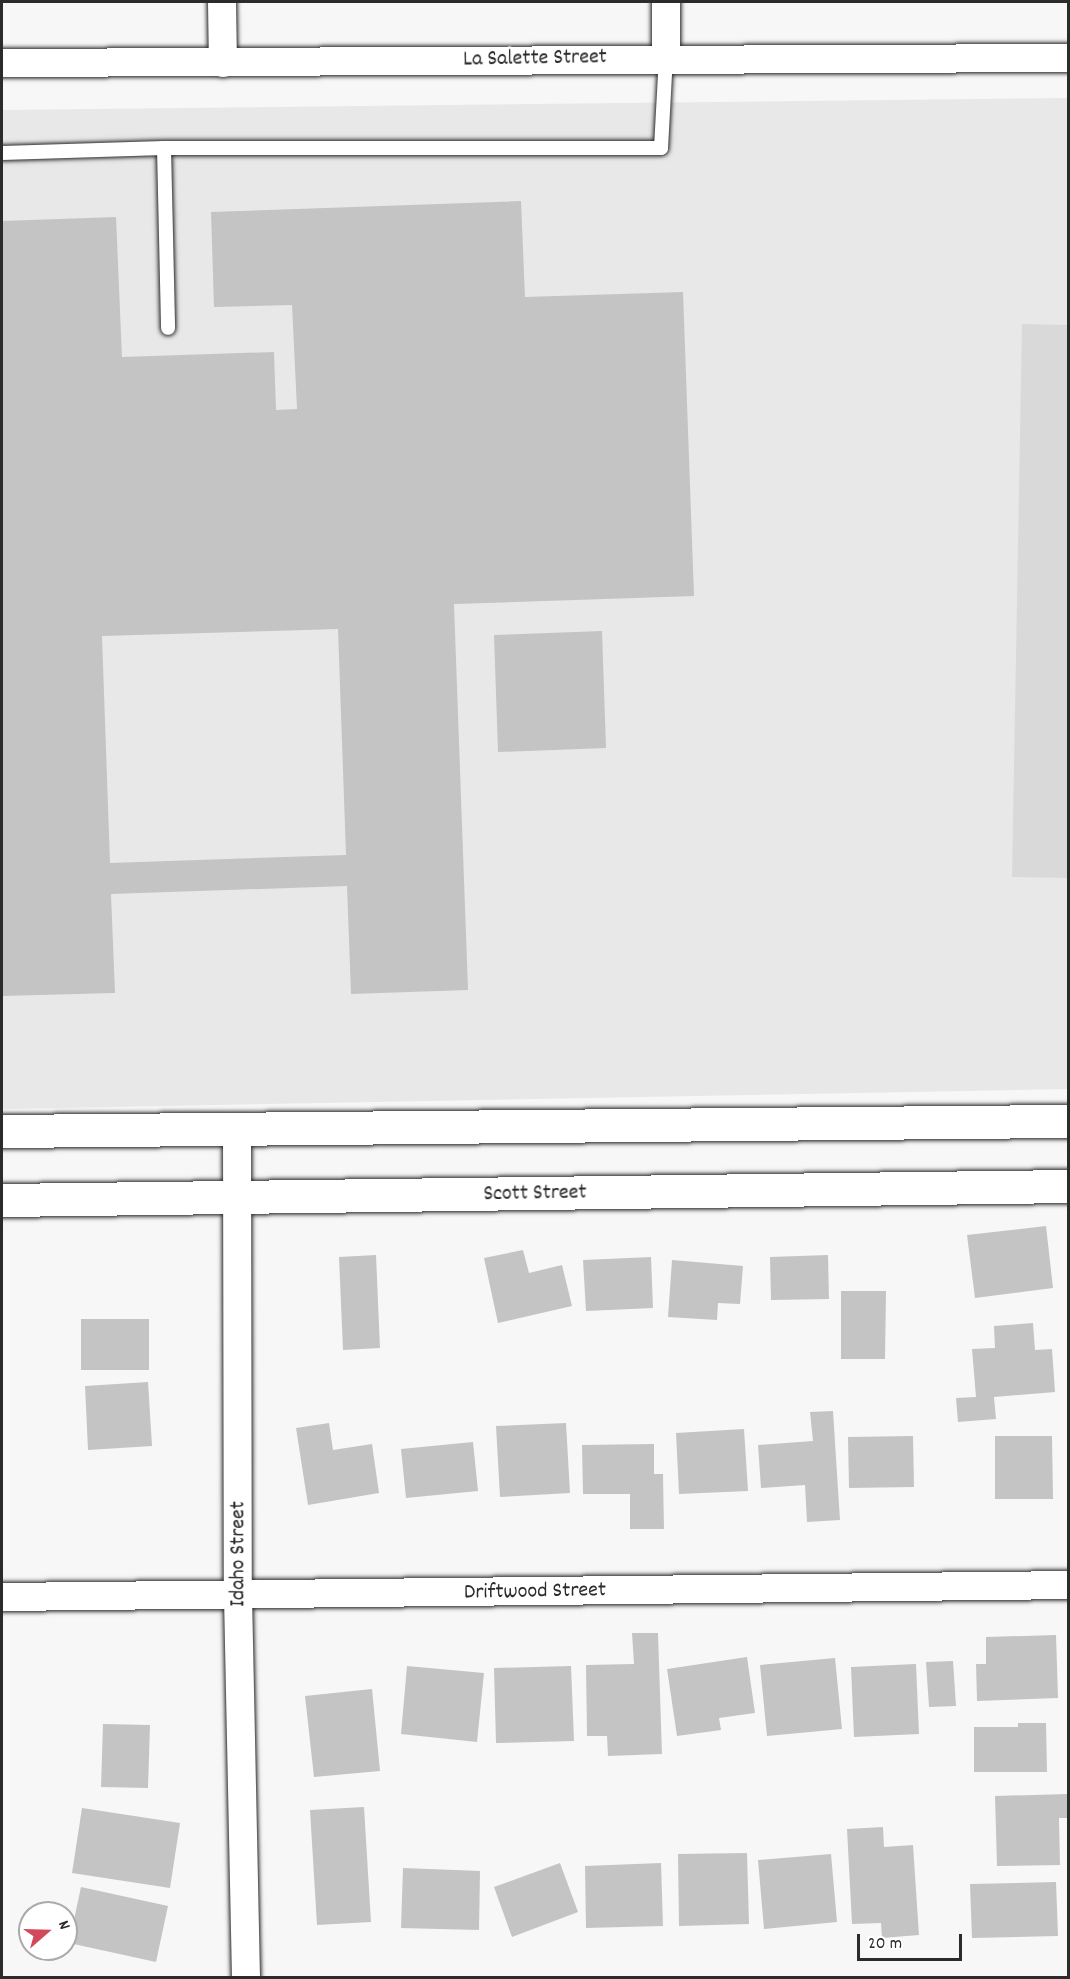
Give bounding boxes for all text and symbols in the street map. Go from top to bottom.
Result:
street label: La Salette Street [463,45,607,73]
street label: Scott Street [483,1180,587,1208]
street label: Idaho Street [226,1501,252,1607]
street label: Driftwood Street [464,1578,606,1606]
north arrow [18,1901,78,1961]
text: N [51,1918,76,1933]
scale bar [860,1922,965,1960]
text: 20 m [868,1932,902,1957]

